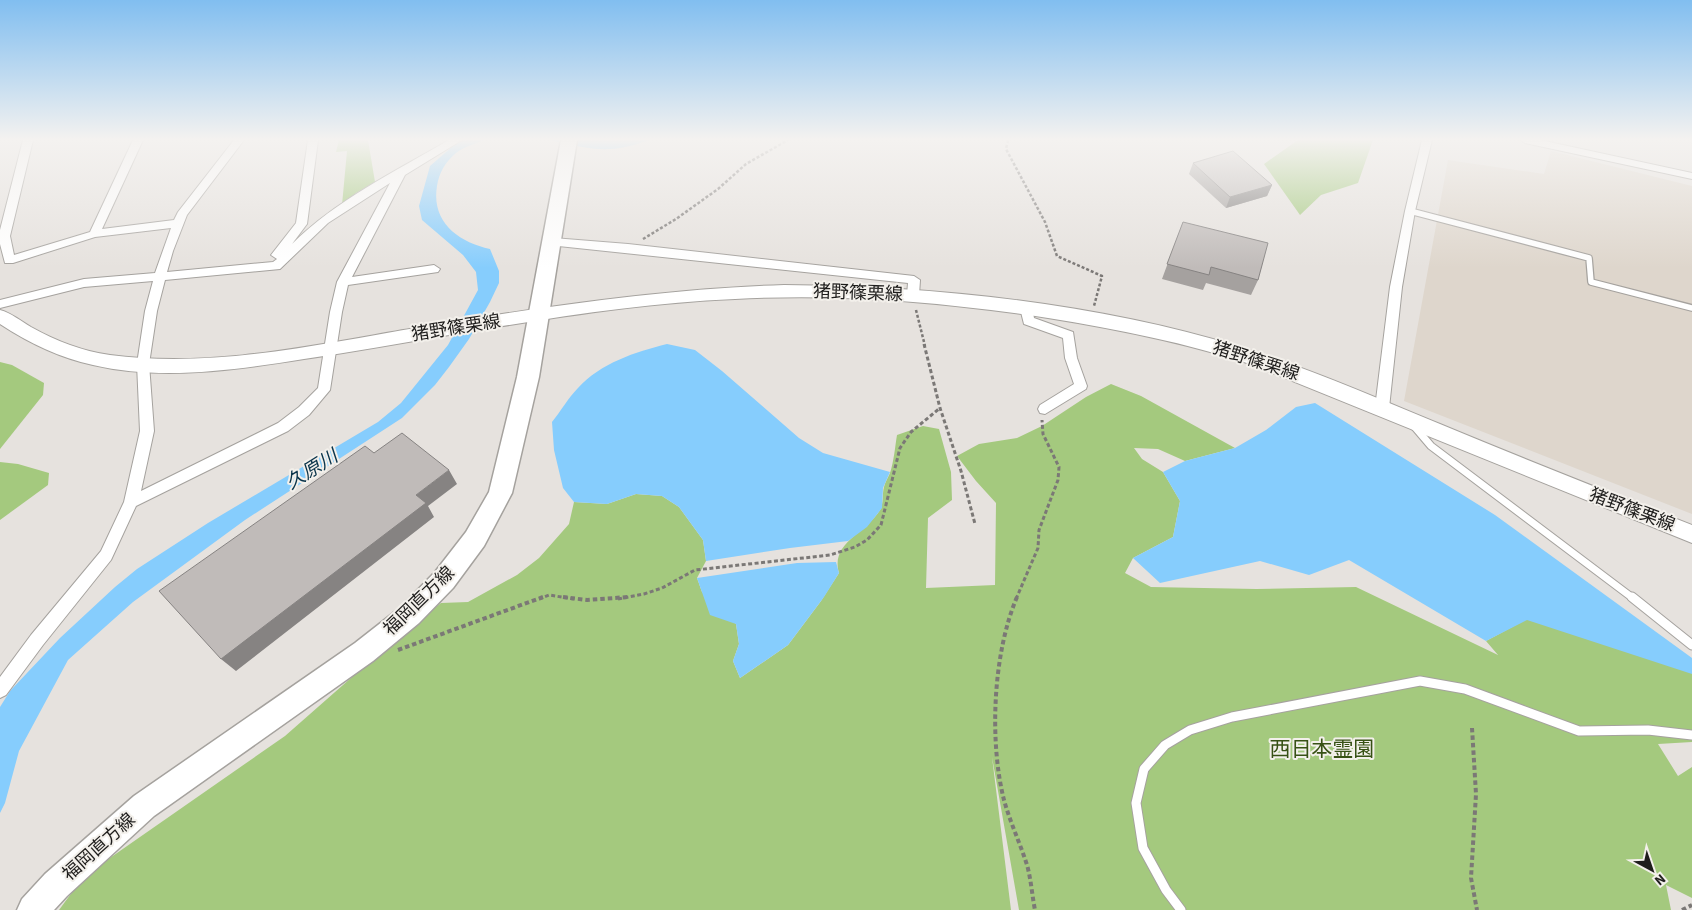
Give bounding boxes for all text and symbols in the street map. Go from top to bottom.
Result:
street label: 猪野篠栗線 [813,279,903,307]
street label: 猪野篠栗線 [410,309,502,347]
street label: 猪野篠栗線 [1209,335,1303,387]
water label: 久原川 [281,442,345,497]
street label: 猪野篠栗線 [1586,482,1678,538]
street label: 福岡直方線 [378,561,460,641]
park label: 西日本霊園 [1270,734,1375,764]
street label: 福岡直方線 [57,808,141,886]
north arrow [1627,845,1677,895]
text: N [1650,869,1670,890]

